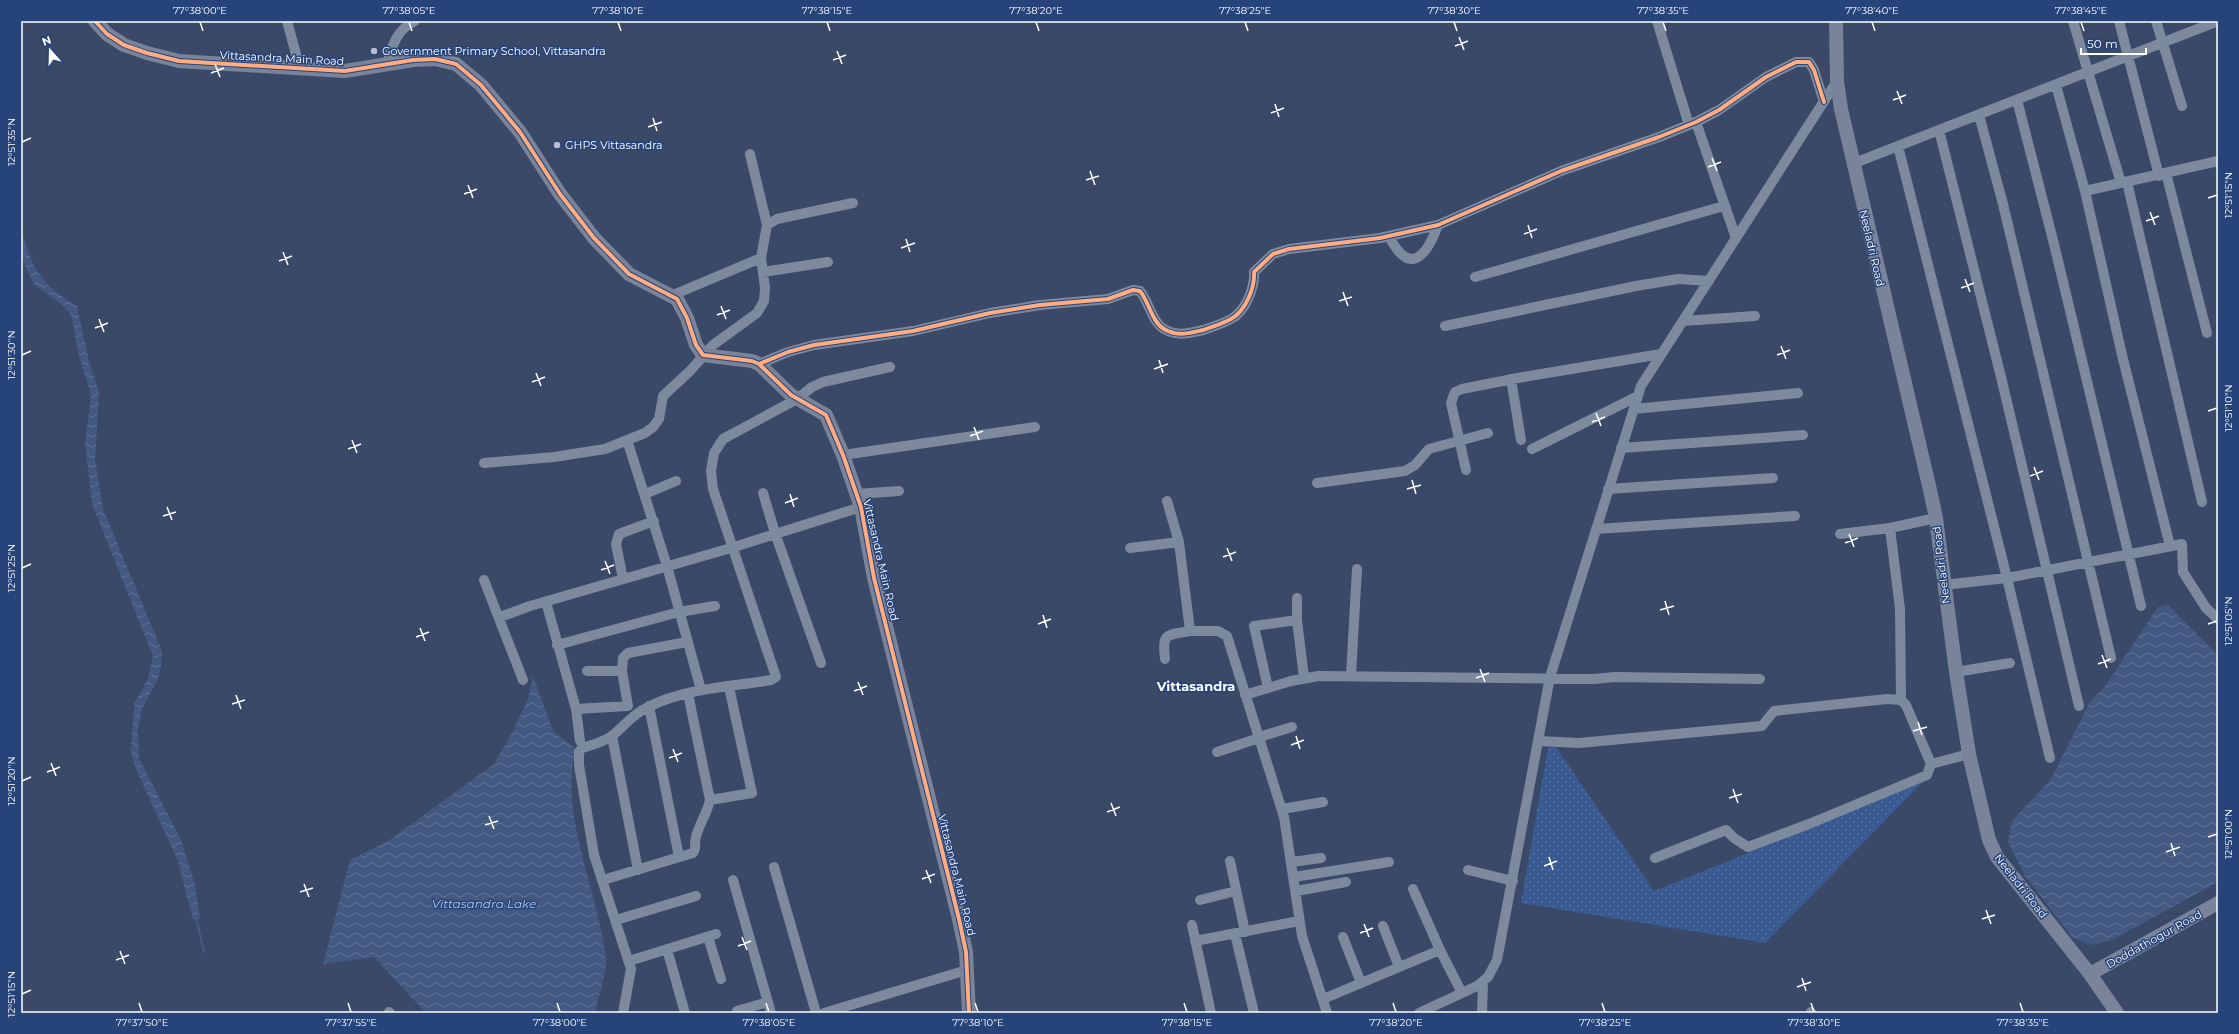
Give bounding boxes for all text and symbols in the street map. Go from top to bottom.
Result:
text: 77°38'00"E [173,4,227,17]
text: 77°38'05"E [382,4,436,17]
text: 77°38'10"E [592,4,644,17]
text: 77°38'15"E [802,4,853,17]
text: 77°38'20"E [1009,4,1063,17]
text: 77°38'25"E [1219,4,1271,17]
text: 77°38'30"E [1427,4,1481,17]
text: 77°38'35"E [1637,4,1689,17]
text: 77°38'40"E [1845,4,1899,17]
text: 77°38'45"E [2055,4,2108,17]
north arrow [30,30,70,70]
scale bar [2081,30,2146,56]
text: N [40,33,53,49]
text: 50 m [2087,36,2118,51]
place label: Government Primary School, Vittasandra [382,44,606,58]
marker: Government Primary School, Vittasandra [369,46,379,56]
street label: Vittasandra Main Road [219,48,345,68]
text: 12°51'35"N [5,118,18,166]
place label: GHPS Vittasandra [565,138,663,152]
marker: GHPS Vittasandra [552,140,562,150]
text: 12°51'15"N [2222,172,2235,218]
street label: Neeladri Road [1856,208,1888,288]
text: 12°51'30"N [5,330,18,380]
text: 12°51'10"N [2222,384,2235,432]
street label: Vittasandra Main Road [860,498,902,622]
street label: Neeladri Road [1929,525,1953,605]
text: 12°51'25"N [5,544,18,592]
text: 12°51'05"N [2222,596,2235,646]
district label: Vittasandra [1156,678,1235,694]
text: 12°51'20"N [5,756,18,806]
text: 12°51'00"N [2222,809,2235,859]
street label: Vittasandra Main Road [935,813,979,937]
street label: Neeladri Road [1991,851,2051,921]
water label: Vittasandra Lake [432,896,536,911]
street label: Doddathogur Road [2104,907,2204,971]
text: 12°51'15"N [5,971,18,1017]
text: 77°37'50"E [116,1016,169,1029]
text: 77°37'55"E [325,1016,377,1029]
text: 77°38'00"E [533,1016,587,1029]
text: 77°38'05"E [742,1016,796,1029]
text: 77°38'10"E [952,1016,1004,1029]
text: 77°38'15"E [1162,1016,1213,1029]
text: 77°38'20"E [1369,1016,1423,1029]
text: 77°38'25"E [1579,1016,1631,1029]
text: 77°38'30"E [1787,1016,1841,1029]
text: 77°38'35"E [1997,1016,2049,1029]

